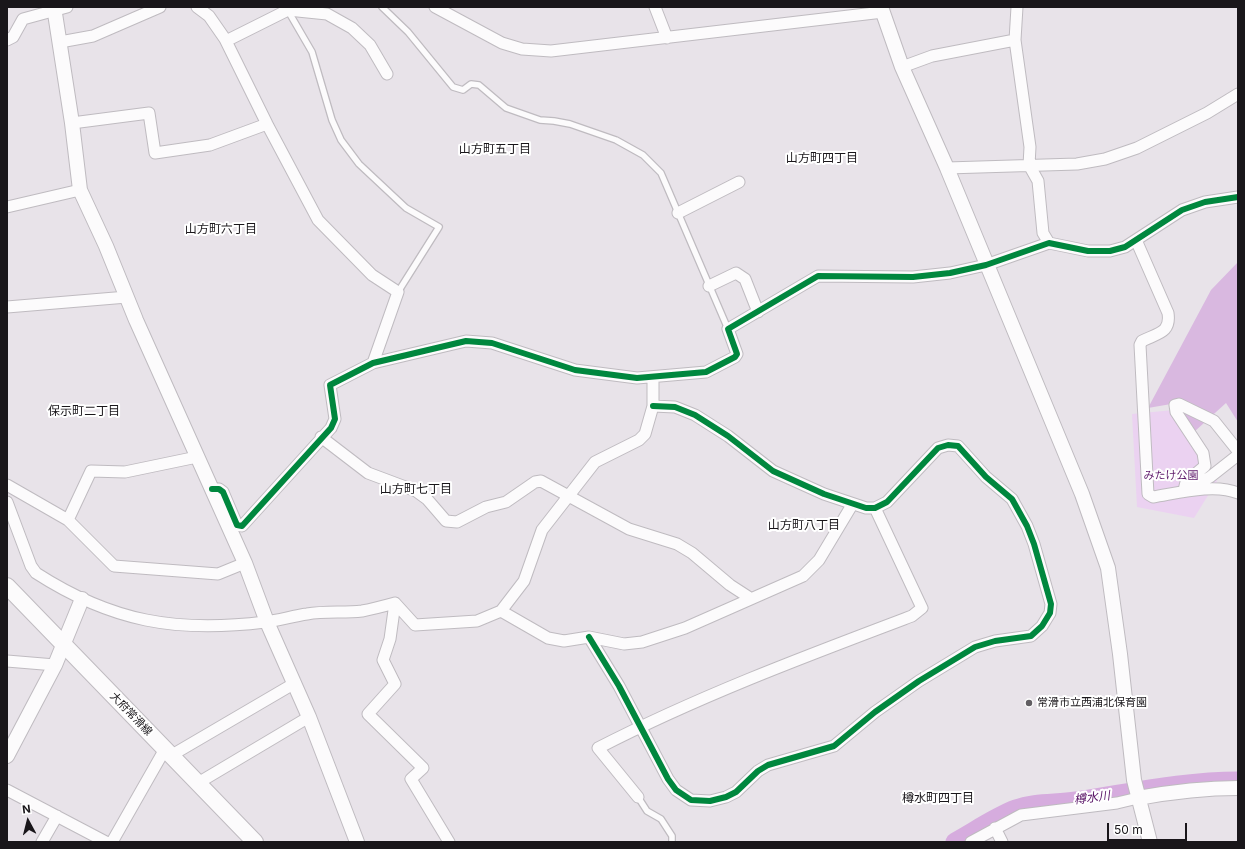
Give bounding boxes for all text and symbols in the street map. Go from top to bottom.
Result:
district label: 山方町五丁目 [459,142,531,156]
district label: 山方町四丁目 [786,151,858,165]
district label: 山方町六丁目 [185,222,257,236]
district label: 保示町二丁目 [48,404,120,418]
park label: みたけ公園 [1144,469,1198,483]
district label: 山方町七丁目 [380,482,452,496]
district label: 山方町八丁目 [768,518,840,532]
street label: 大府常滑線 [107,690,155,738]
place label: 常滑市立西浦北保育園 [1037,696,1147,710]
marker: 常滑市立西浦北保育園 [1024,698,1034,708]
water label: 樽水川 [1073,789,1111,807]
district label: 樽水町四丁目 [902,791,974,805]
north arrow [8,801,48,841]
text: N [22,802,32,817]
scale bar [1109,815,1189,841]
text: 50 m [1114,822,1143,837]

